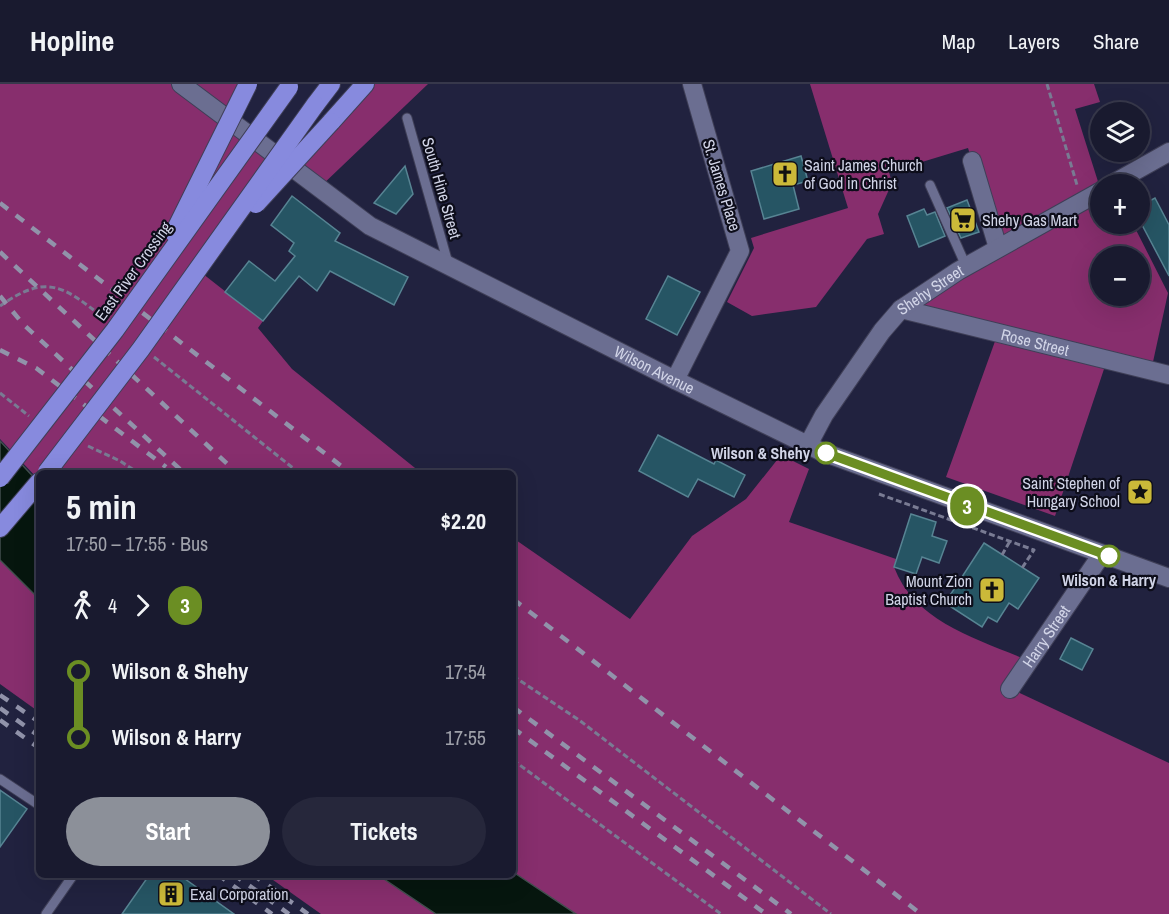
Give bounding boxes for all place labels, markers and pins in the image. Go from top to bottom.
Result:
place label: Saint James Church of God in Christ [804,154,923,194]
church icon: Saint James Church of God in Christ [770,159,800,189]
supermarket icon: Shehy Gas Mart [948,205,978,235]
place label: Shehy Gas Mart [982,209,1077,231]
place label: Wilson & Shehy [711,442,811,464]
marker: Wilson & Shehy [815,442,837,464]
place label: Saint Stephen of Hungary School [1022,472,1120,512]
place icon: Saint Stephen of Hungary School [1125,477,1155,507]
marker: Wilson & Harry [1098,545,1120,567]
place label: Wilson & Harry [1062,569,1157,591]
place label: Mount Zion Baptist Church [885,570,972,610]
church icon: Mount Zion Baptist Church [977,575,1007,605]
building icon: Exal Corporation [156,879,186,909]
place label: Exal Corporation [190,883,288,905]

